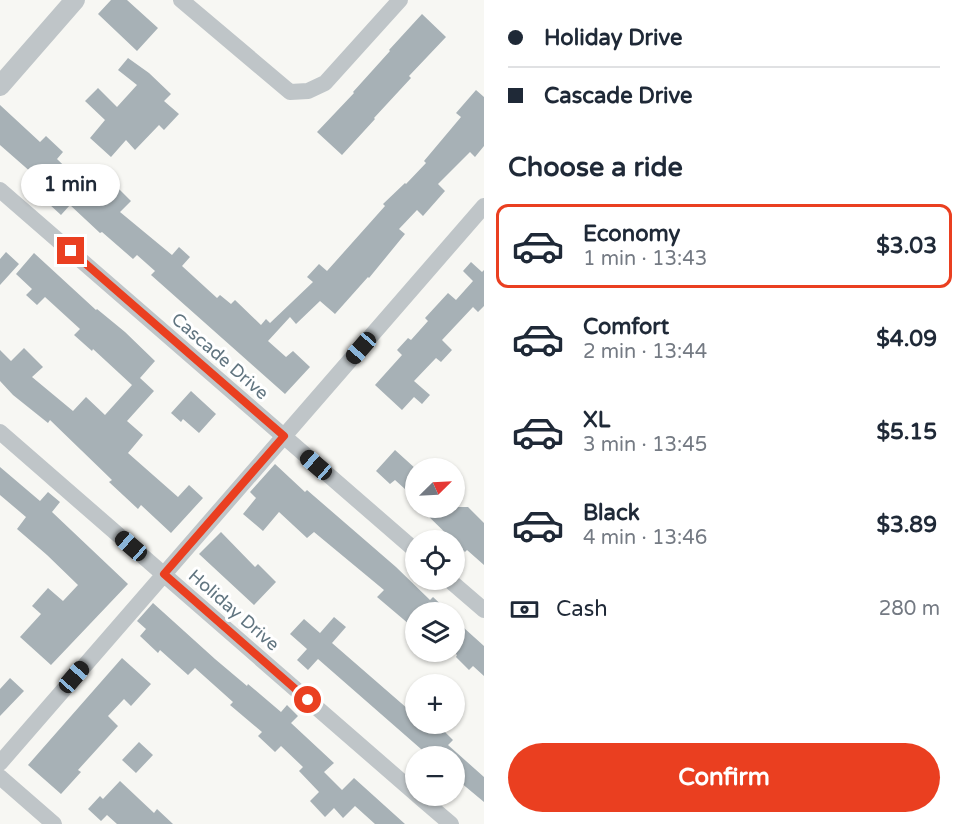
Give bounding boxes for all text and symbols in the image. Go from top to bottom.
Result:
text: Holiday Drive [544,25,682,51]
text: Cascade Drive [544,83,693,109]
text: Choose a ride [508,151,683,184]
callout: 1 min [22,164,121,206]
text: 1 min [44,173,97,197]
icon: car [511,219,565,273]
text: Economy [583,221,680,247]
text: $3.03 [876,233,937,259]
route end [57,237,84,264]
text: 1 min · 13:43 [583,247,707,271]
street label: Cascade Drive [167,308,273,404]
icon: car [511,312,565,366]
text: Comfort [583,314,669,340]
text: $4.09 [876,326,937,352]
car [342,329,380,367]
text: 2 min · 13:44 [583,340,707,364]
icon: car [511,405,565,459]
text: XL [583,407,610,433]
text: $5.15 [876,419,937,445]
text: 3 min · 13:45 [583,433,707,457]
car [297,446,335,484]
north arrow [405,458,465,518]
map controls [405,458,465,806]
icon: car [511,498,565,552]
text: Black [583,500,640,526]
text: $3.89 [876,512,937,538]
text: 4 min · 13:46 [583,526,707,550]
car [112,527,150,565]
button: locate [405,530,465,590]
street label: Holiday Drive [184,565,284,655]
icon: cash [508,593,541,626]
text: Cash [556,596,608,622]
text: 280 m [879,597,940,621]
button: layers [405,602,465,662]
car [55,658,93,696]
button: + [405,674,465,734]
route start [294,686,321,713]
button: Confirm [508,743,940,812]
button: − [405,746,465,806]

